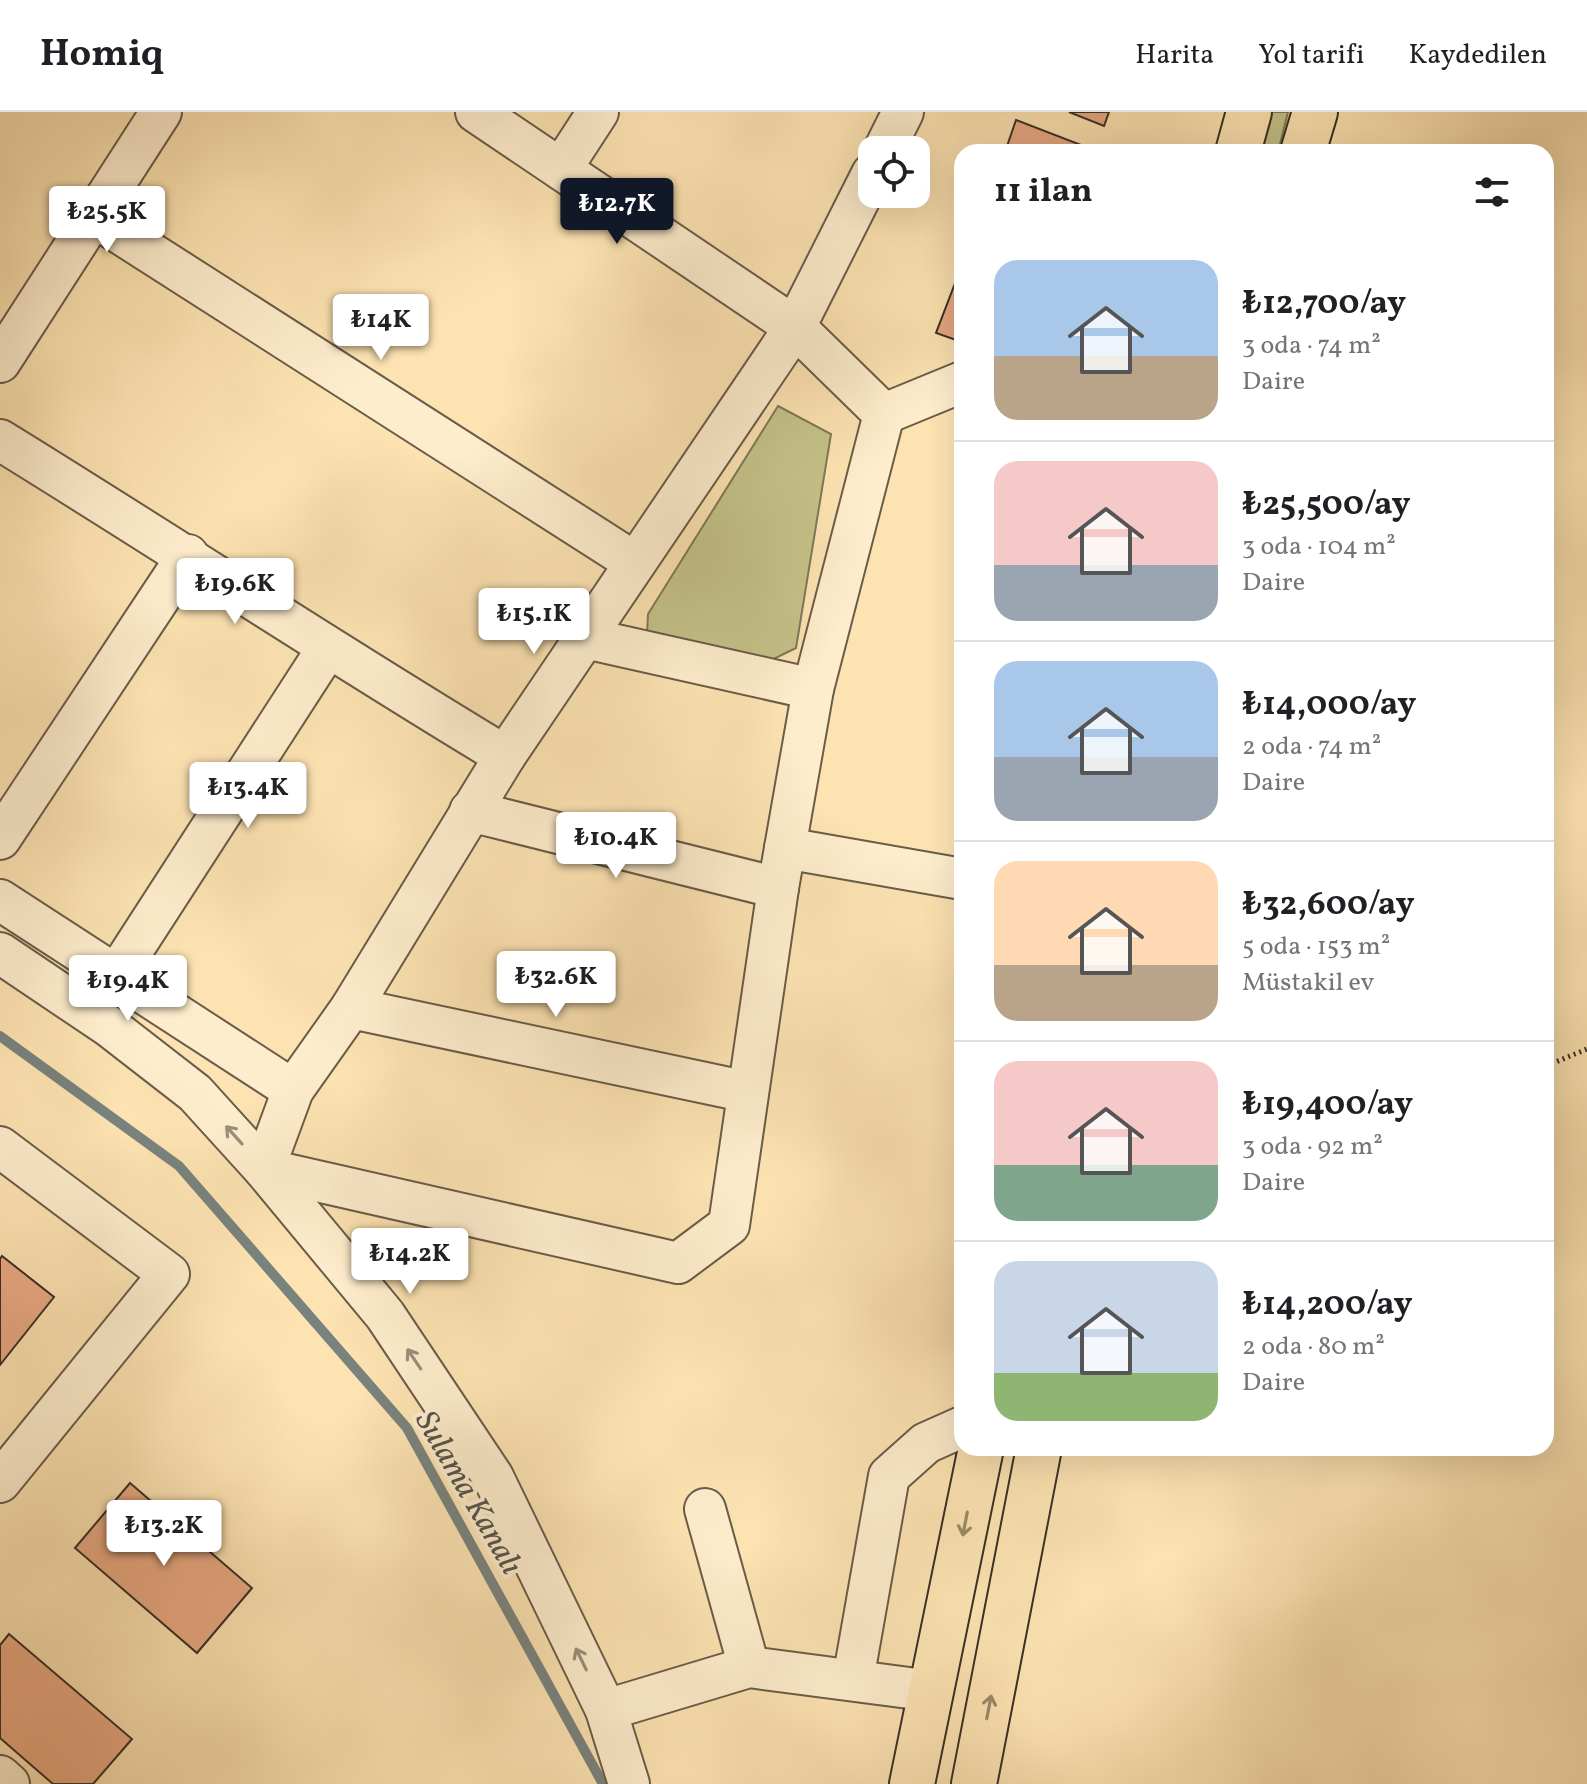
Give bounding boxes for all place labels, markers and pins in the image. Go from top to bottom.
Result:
pin: ₺12.7K [552,178,682,246]
pin: ₺25.5K [42,186,172,254]
pin: ₺14K [334,294,428,362]
pin: ₺19.6K [170,558,300,626]
pin: ₺15.1K [469,588,599,656]
pin: ₺13.4K [183,762,313,830]
pin: ₺10.4K [551,812,681,880]
pin: ₺32.6K [491,951,621,1019]
pin: ₺19.4K [63,955,193,1023]
pin: ₺14.2K [345,1228,475,1296]
pin: ₺13.2K [99,1500,229,1568]

